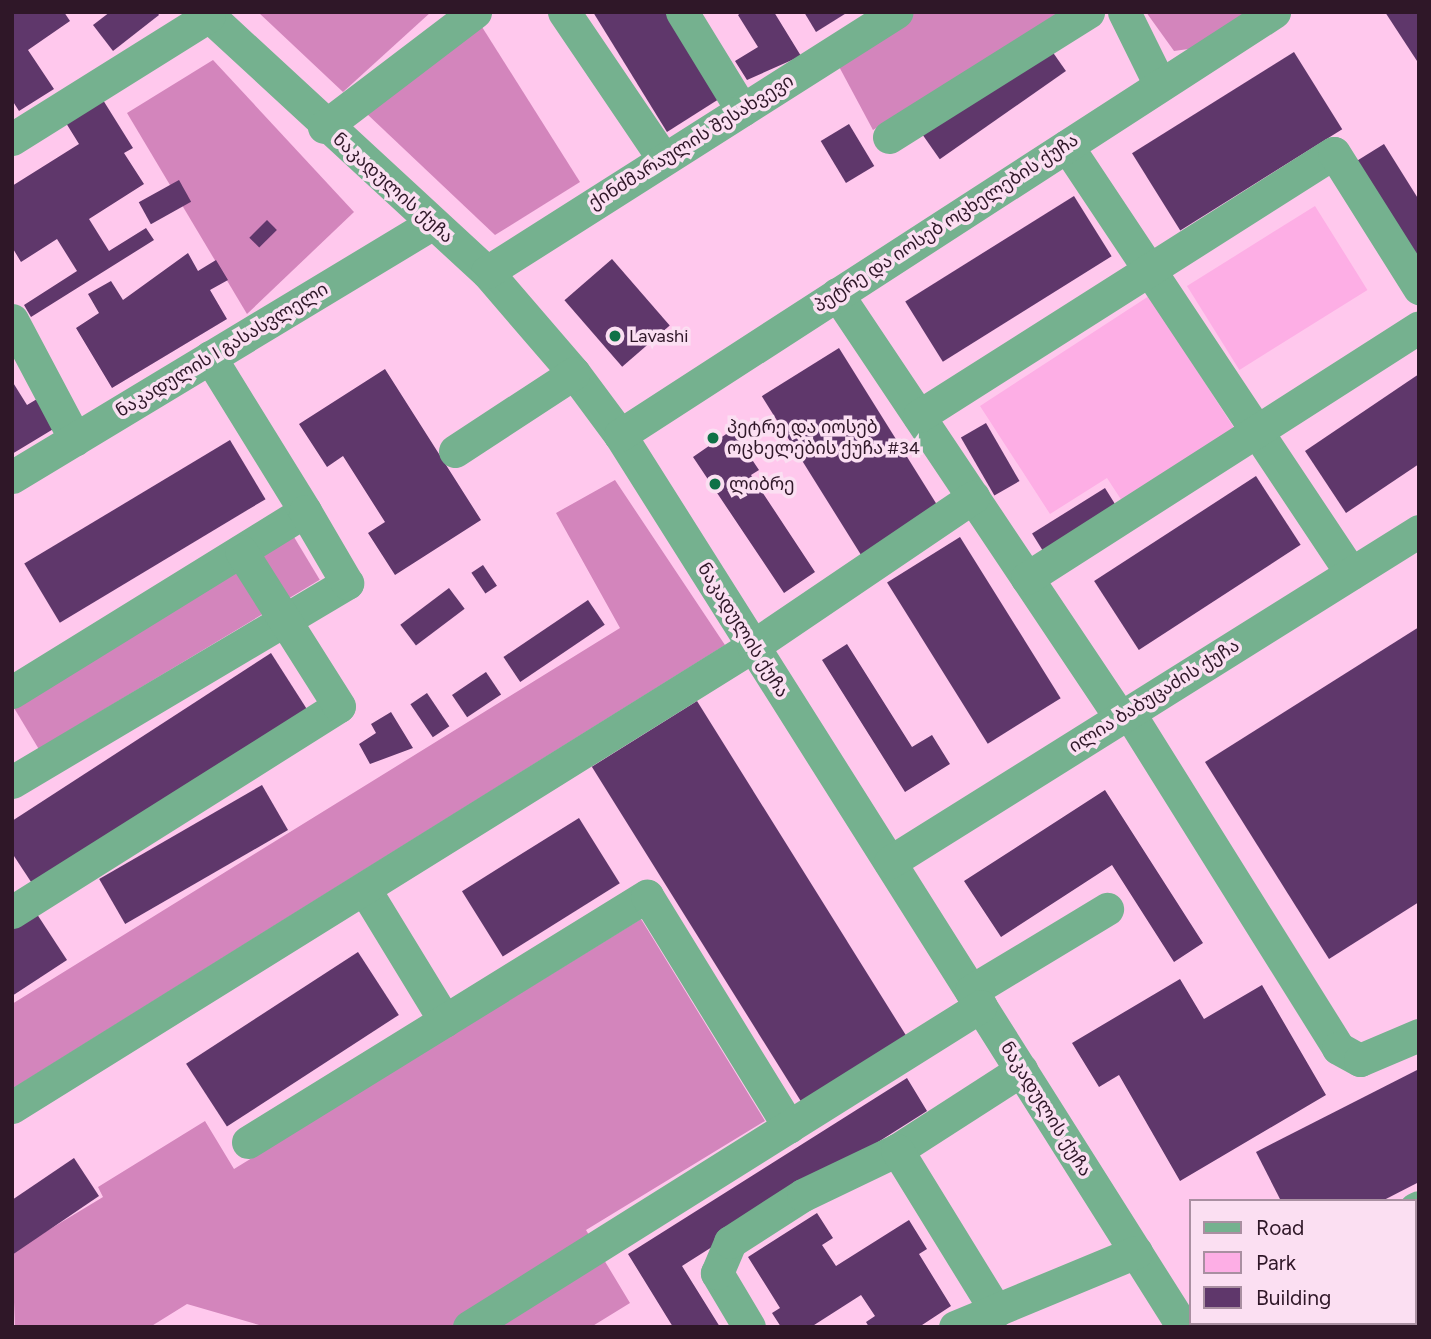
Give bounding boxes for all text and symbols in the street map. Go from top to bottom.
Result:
street label: ქინძმარაულის შესახვევი [585,70,797,214]
street label: ნაკადულის ქუჩა [328,128,458,248]
street label: პეტრე და იოსებ ოცხელების ქუჩა [810,129,1082,317]
street label: ნაკადულის I გასასვლელი [112,278,332,422]
place label: Lavashi [629,325,688,347]
marker: Lavashi [607,328,623,344]
place label: პეტრე და იოსებ ოცხელების ქუჩა #34 [727,417,920,460]
marker: პეტრე და იოსებ ოცხელების ქუჩა #34 [705,430,721,446]
place label: ლიბრე [729,473,795,495]
marker: ლიბრე [707,476,723,492]
street label: ნაკადულის ქუჩა [693,559,793,701]
street label: ილია ბაბუცაძის ქუჩა [1065,635,1243,757]
street label: ნაკადულის ქუჩა [996,1038,1096,1180]
legend [1190,1199,1417,1325]
text: Road [1256,1215,1304,1240]
text: Park [1256,1250,1296,1275]
text: Building [1256,1285,1331,1310]

